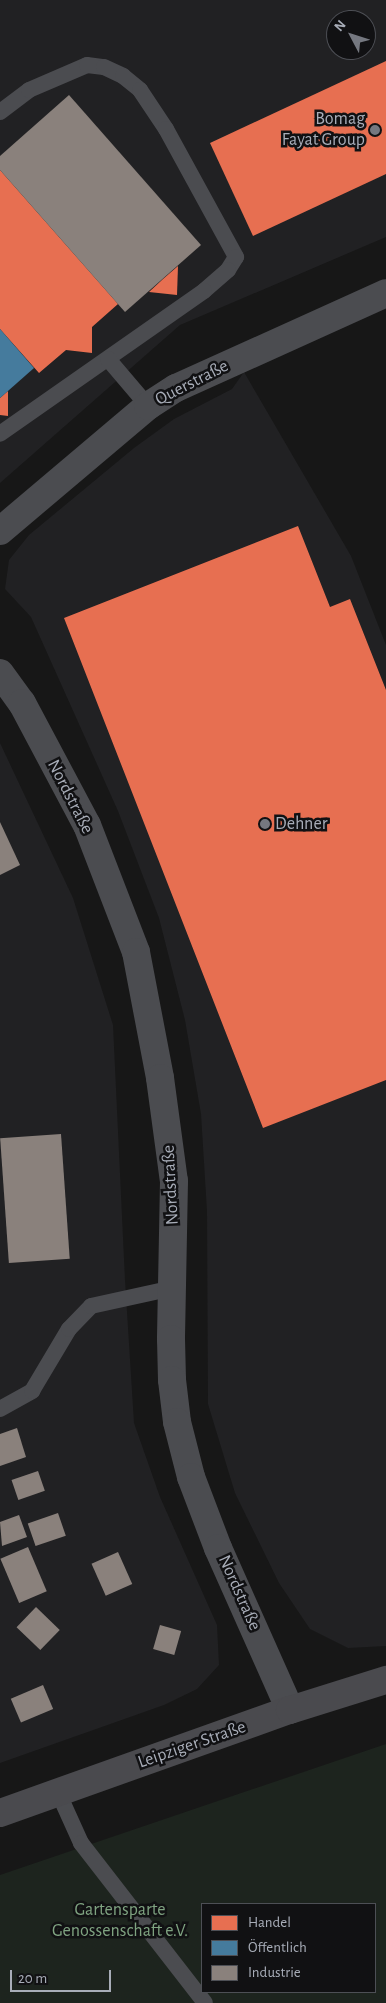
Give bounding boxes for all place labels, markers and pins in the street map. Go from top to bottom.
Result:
place label: Bomag Fayat Group [282,109,365,152]
marker: Bomag Fayat Group [369,124,381,136]
place label: Dehner [275,813,328,835]
marker: Dehner [259,818,271,830]

